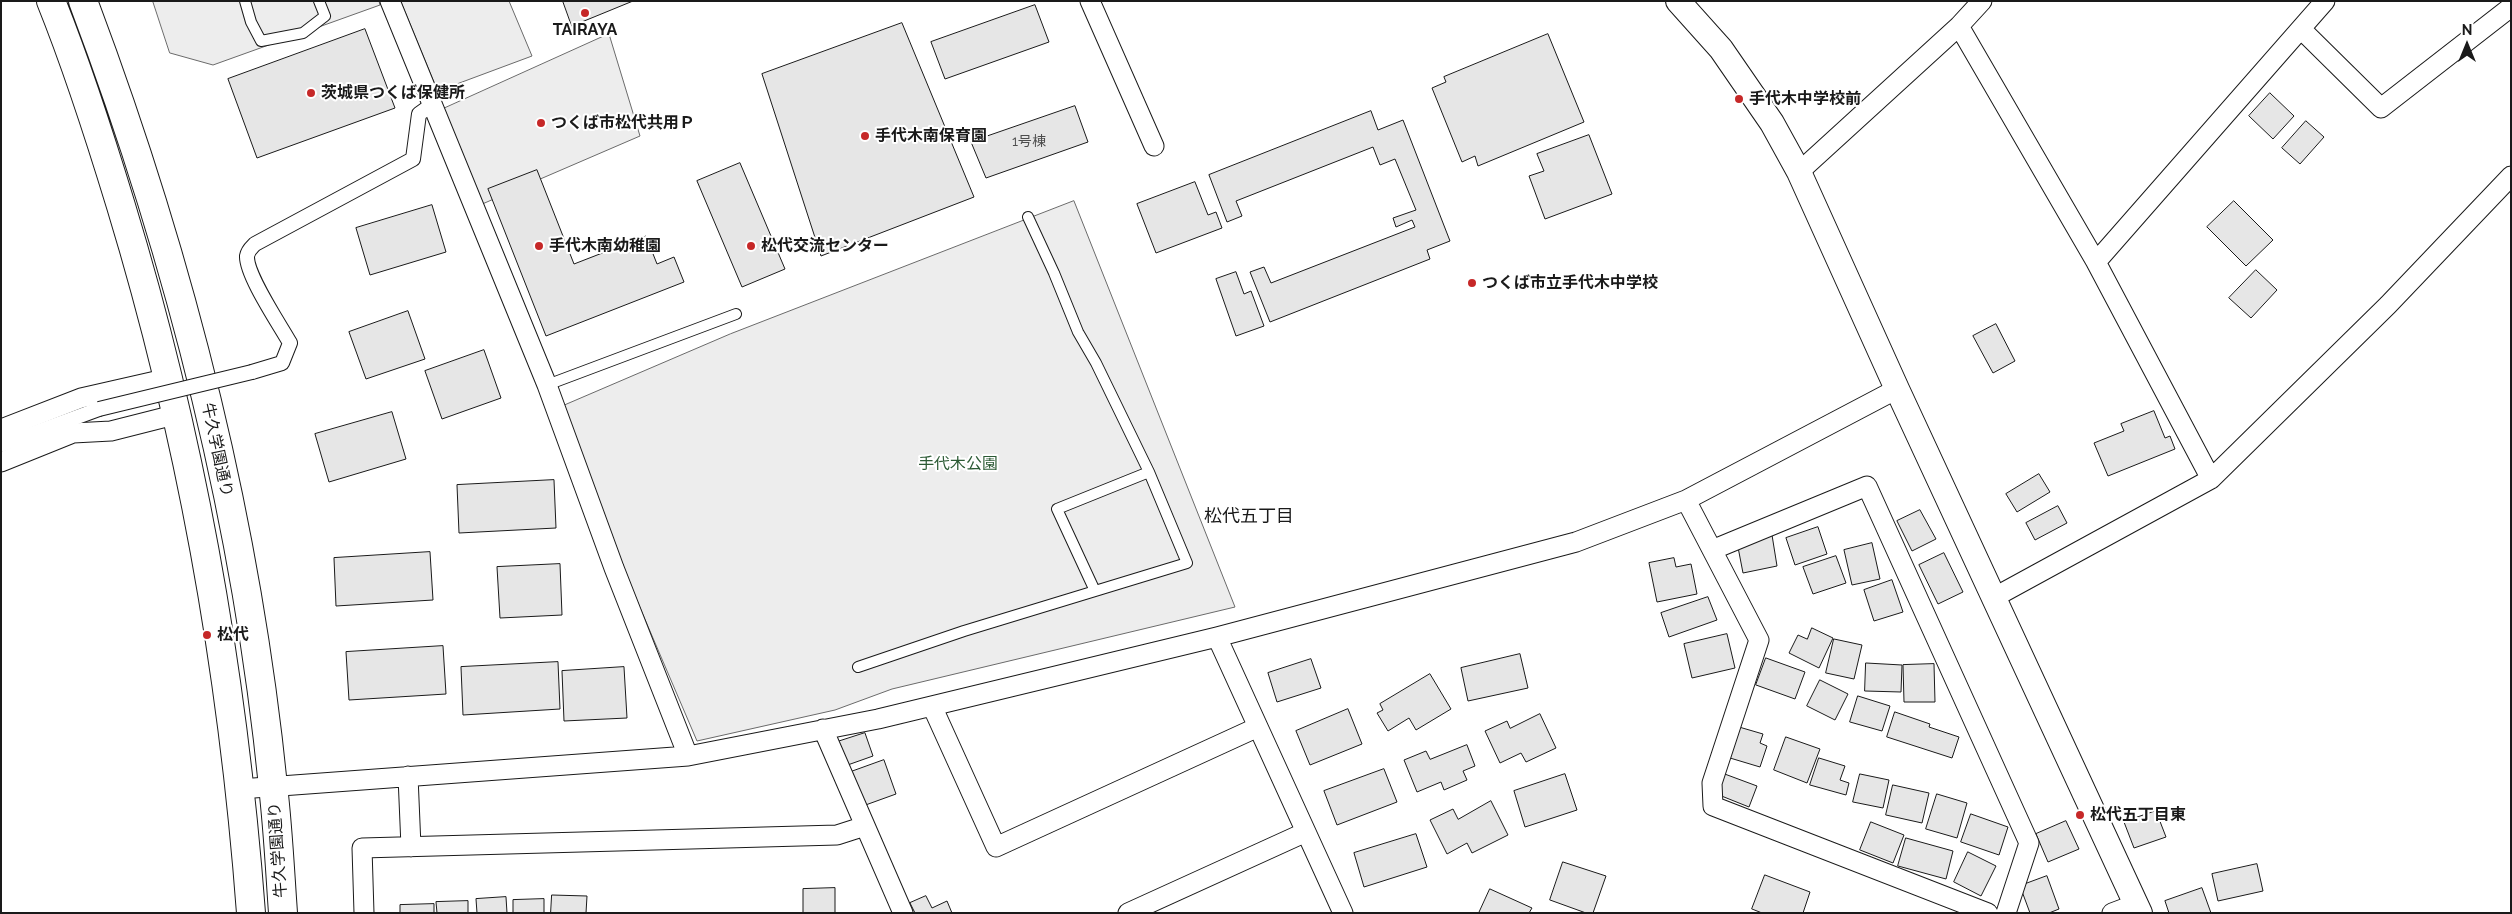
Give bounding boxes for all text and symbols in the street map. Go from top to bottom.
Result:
marker: TAIRAYA [579,7,591,19]
place label: TAIRAYA [553,20,617,40]
north arrow [2442,20,2492,70]
text: N [2462,22,2472,38]
place label: 茨城県つくば保健所 [321,83,465,103]
marker: 茨城県つくば保健所 [305,87,317,99]
place label: 手代木中学校前 [1749,89,1861,109]
marker: 手代木中学校前 [1733,93,1745,105]
place label: つくば市松代共用Ｐ [551,113,695,133]
marker: つくば市松代共用Ｐ [535,117,547,129]
place label: 手代木南保育園 [875,126,987,146]
marker: 手代木南保育園 [859,130,871,142]
house number: 1号棟 [1012,134,1046,150]
place label: 手代木南幼稚園 [549,236,661,256]
place label: 松代交流センター [761,236,889,256]
marker: 手代木南幼稚園 [533,240,545,252]
marker: 松代交流センター [745,240,757,252]
place label: つくば市立手代木中学校 [1482,273,1658,293]
marker: つくば市立手代木中学校 [1466,277,1478,289]
street label: 牛久学園通り [198,401,236,499]
park label: 手代木公園 [918,454,998,474]
district label: 松代五丁目 [1204,506,1294,528]
place label: 松代 [217,625,249,645]
marker: 松代 [201,629,213,641]
street label: 牛久学園通り [265,801,291,899]
place label: 松代五丁目東 [2090,805,2186,825]
marker: 松代五丁目東 [2074,809,2086,821]

